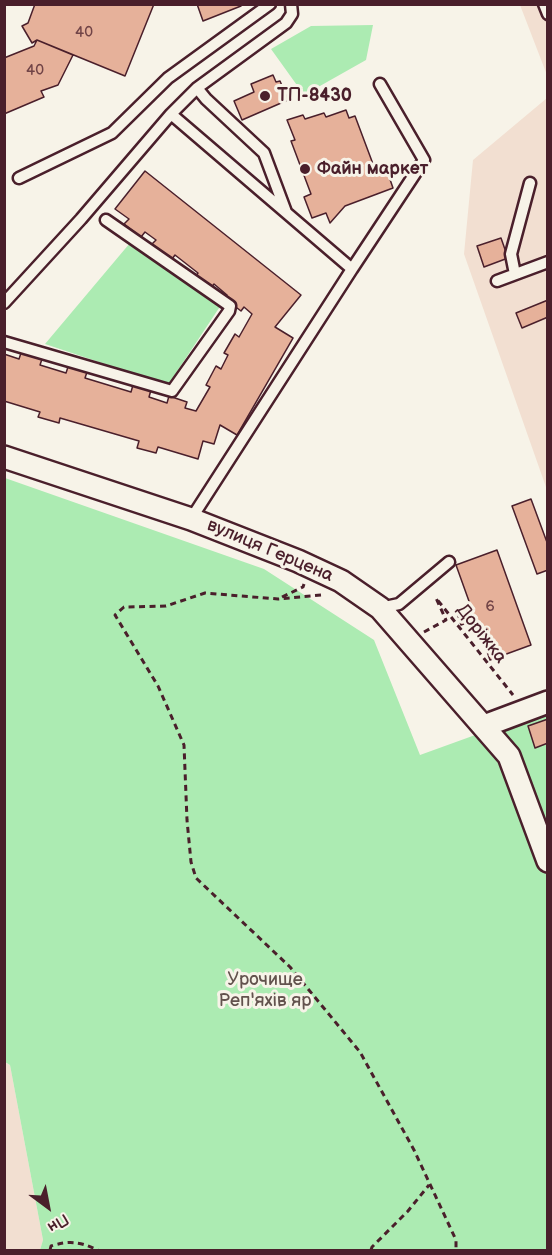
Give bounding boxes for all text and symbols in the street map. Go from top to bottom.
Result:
house number: 40 [75,24,93,42]
house number: 40 [26,62,44,80]
place label: ТП-8430 [277,85,352,107]
marker: ТП-8430 [258,89,272,103]
place label: Файн маркет [317,158,428,180]
marker: Файн маркет [298,162,312,176]
street label: вулиця Герцена [204,515,336,587]
house number: 6 [485,598,495,616]
street label: Доріжка [451,600,511,668]
park label: Урочище Реп'яхів яр [219,969,311,1012]
north arrow [18,1177,78,1237]
text: Пн [44,1209,72,1236]

